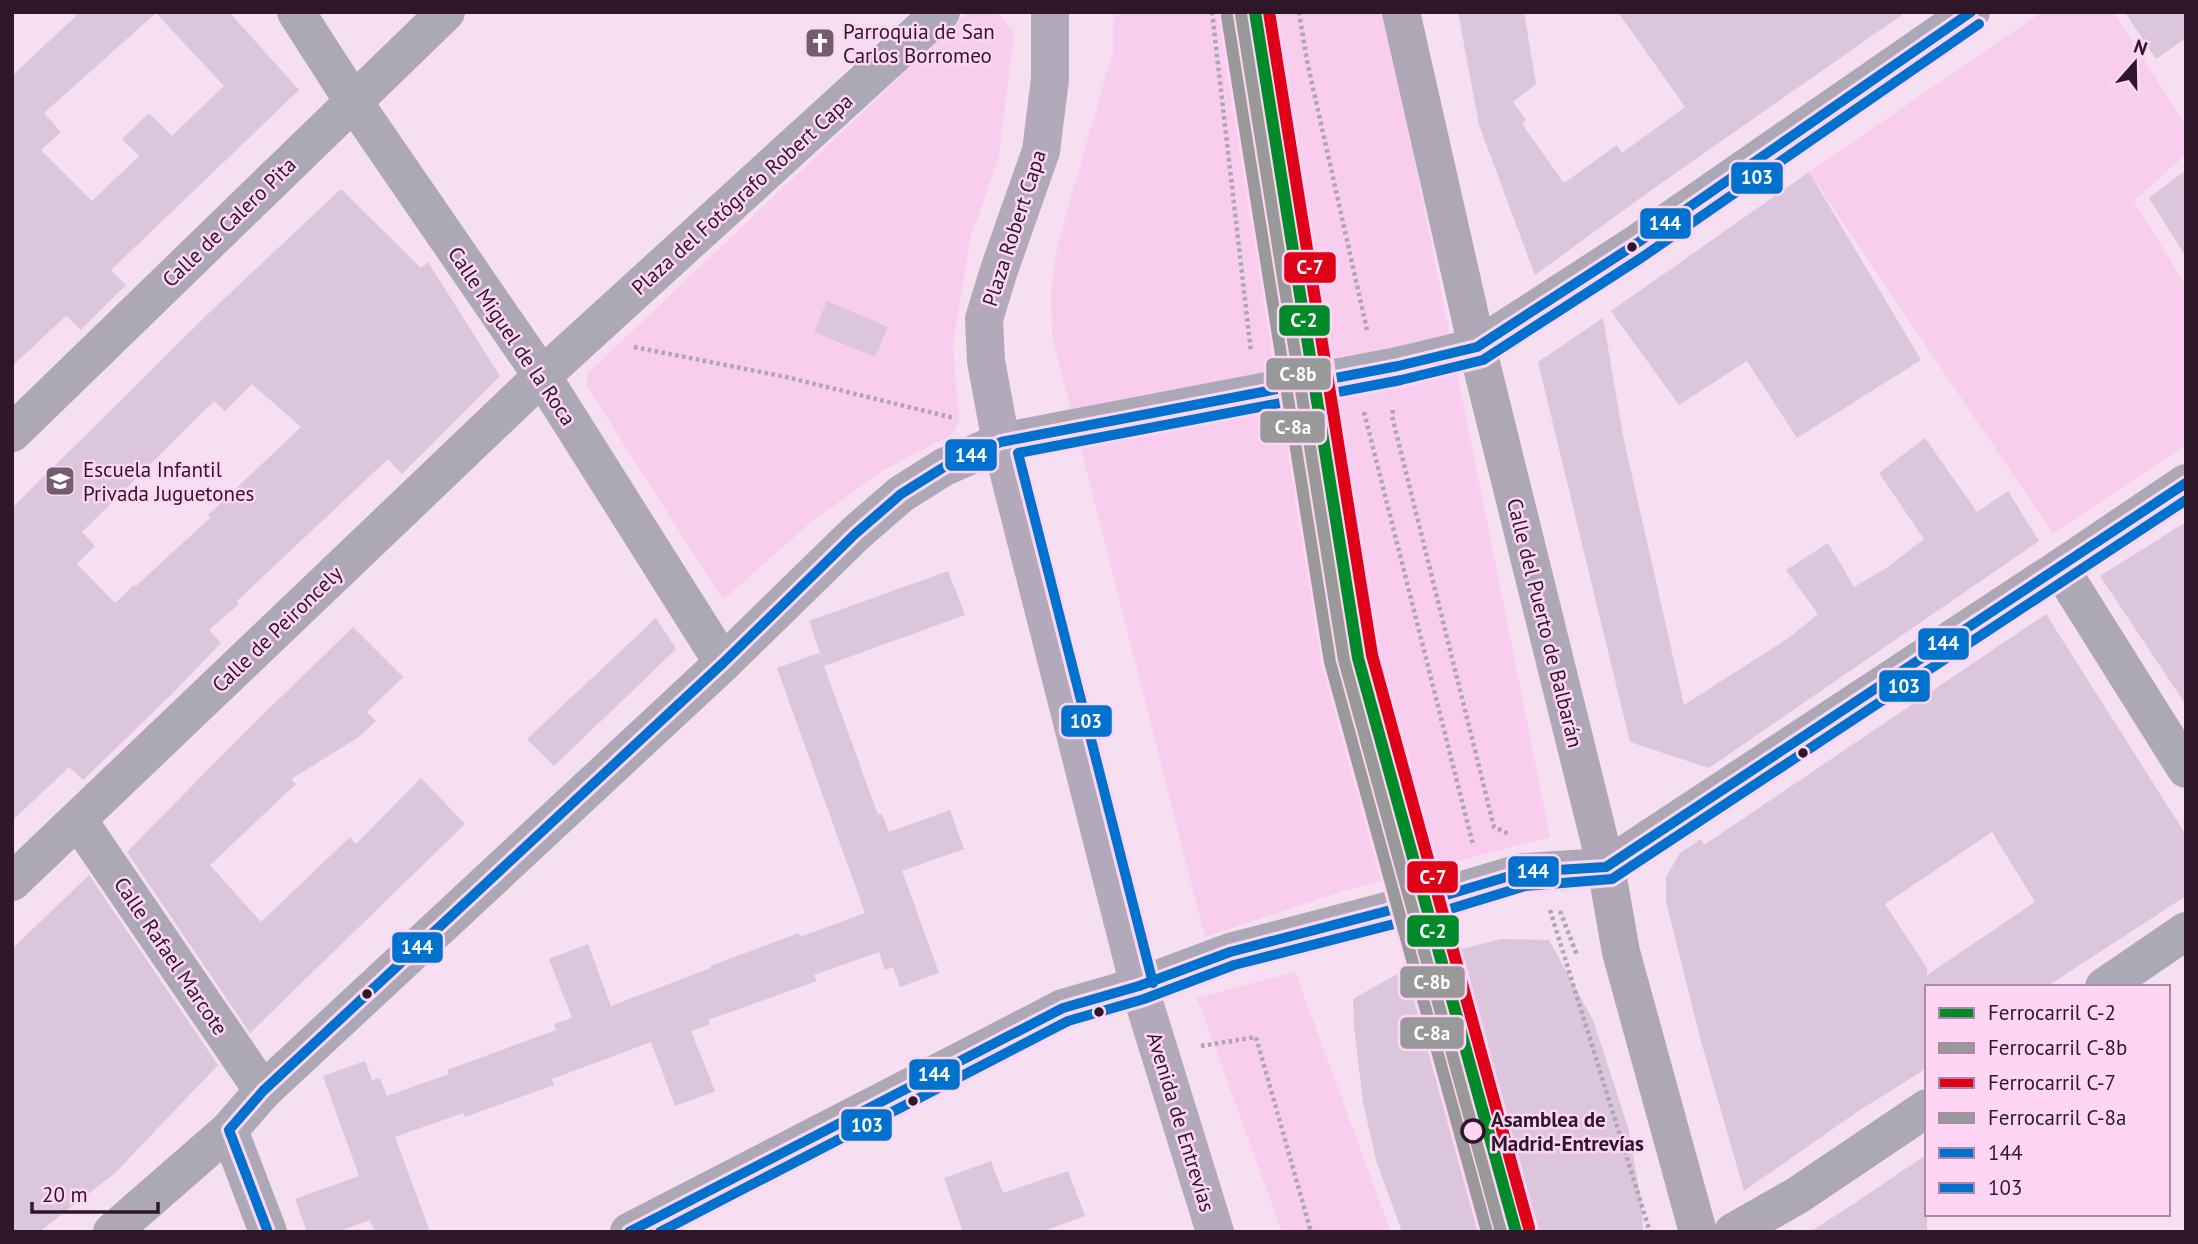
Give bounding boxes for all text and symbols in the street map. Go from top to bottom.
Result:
place label: Parroquia de San Carlos Borromeo [843,18,995,69]
church icon: Parroquia de San Carlos Borromeo [803,26,837,60]
north arrow [2100,28,2170,98]
text: N [2131,34,2151,60]
street label: Plaza del Fotógrafo Robert Capa [626,87,858,301]
street label: Plaza Robert Capa [976,146,1052,310]
street label: Calle de Calero Pita [156,151,302,293]
line badge: 103 [1730,161,1784,195]
text: 103 [1741,165,1773,189]
line badge: 144 [1639,207,1692,240]
text: 144 [1649,211,1681,235]
unlabelled marker [1625,240,1639,254]
street label: Calle Miguel de la Roca [442,241,582,431]
line badge: C-7 [1283,251,1337,284]
text: C-7 [1297,255,1323,279]
line badge: C-2 [1278,304,1331,337]
text: C-2 [1291,308,1317,332]
line badge: C-8b [1265,357,1332,391]
text: C-8b [1279,362,1317,386]
line badge: C-8a [1259,410,1326,444]
text: C-8a [1275,415,1311,439]
line badge: 144 [944,438,998,472]
text: 144 [955,443,987,467]
place label: Escuela Infantil Privada Juguetones [83,456,254,507]
school or university icon: Escuela Infantil Privada Juguetones [43,464,77,498]
street label: Calle del Puerto de Balbarán [1501,496,1589,750]
street label: Calle de Peironcely [206,560,348,698]
line badge: 144 [1917,627,1970,661]
text: 144 [1927,631,1959,655]
line badge: 103 [1878,669,1931,703]
text: 103 [1888,674,1920,698]
line badge: 103 [1060,704,1113,738]
text: 103 [1070,709,1102,733]
unlabelled marker [1796,746,1810,760]
line badge: 144 [1507,855,1560,888]
text: 144 [1517,859,1549,883]
line badge: C-7 [1406,860,1459,894]
text: C-7 [1420,865,1446,889]
street label: Calle Rafael Marcote [108,872,234,1040]
line badge: C-2 [1406,914,1460,948]
text: C-2 [1420,919,1446,943]
line badge: 144 [391,931,444,964]
text: 144 [401,935,433,959]
line badge: C-8b [1399,965,1466,999]
text: C-8b [1413,970,1451,994]
legend [1925,985,2170,1216]
unlabelled marker [360,987,374,1001]
text: Ferrocarril C-2 [1988,999,2116,1026]
unlabelled marker [1092,1005,1106,1019]
line badge: C-8a [1399,1016,1465,1050]
text: C-8a [1414,1021,1450,1045]
street label: Avenida de Entrevías [1141,1029,1221,1215]
text: Ferrocarril C-8b [1988,1034,2127,1061]
line badge: 144 [908,1058,961,1091]
text: 144 [918,1062,950,1086]
text: Ferrocarril C-7 [1988,1069,2116,1096]
unlabelled marker [906,1094,920,1108]
text: Ferrocarril C-8a [1988,1104,2126,1131]
place label: Asamblea de Madrid-Entrevías [1491,1106,1644,1157]
line badge: 103 [840,1108,893,1142]
text: 103 [851,1113,883,1137]
marker: Asamblea de Madrid-Entrevías [1461,1119,1485,1143]
text: 144 [1988,1139,2022,1166]
scale bar [32,1170,158,1214]
text: 103 [1988,1174,2022,1201]
text: 20 m [42,1181,88,1208]

